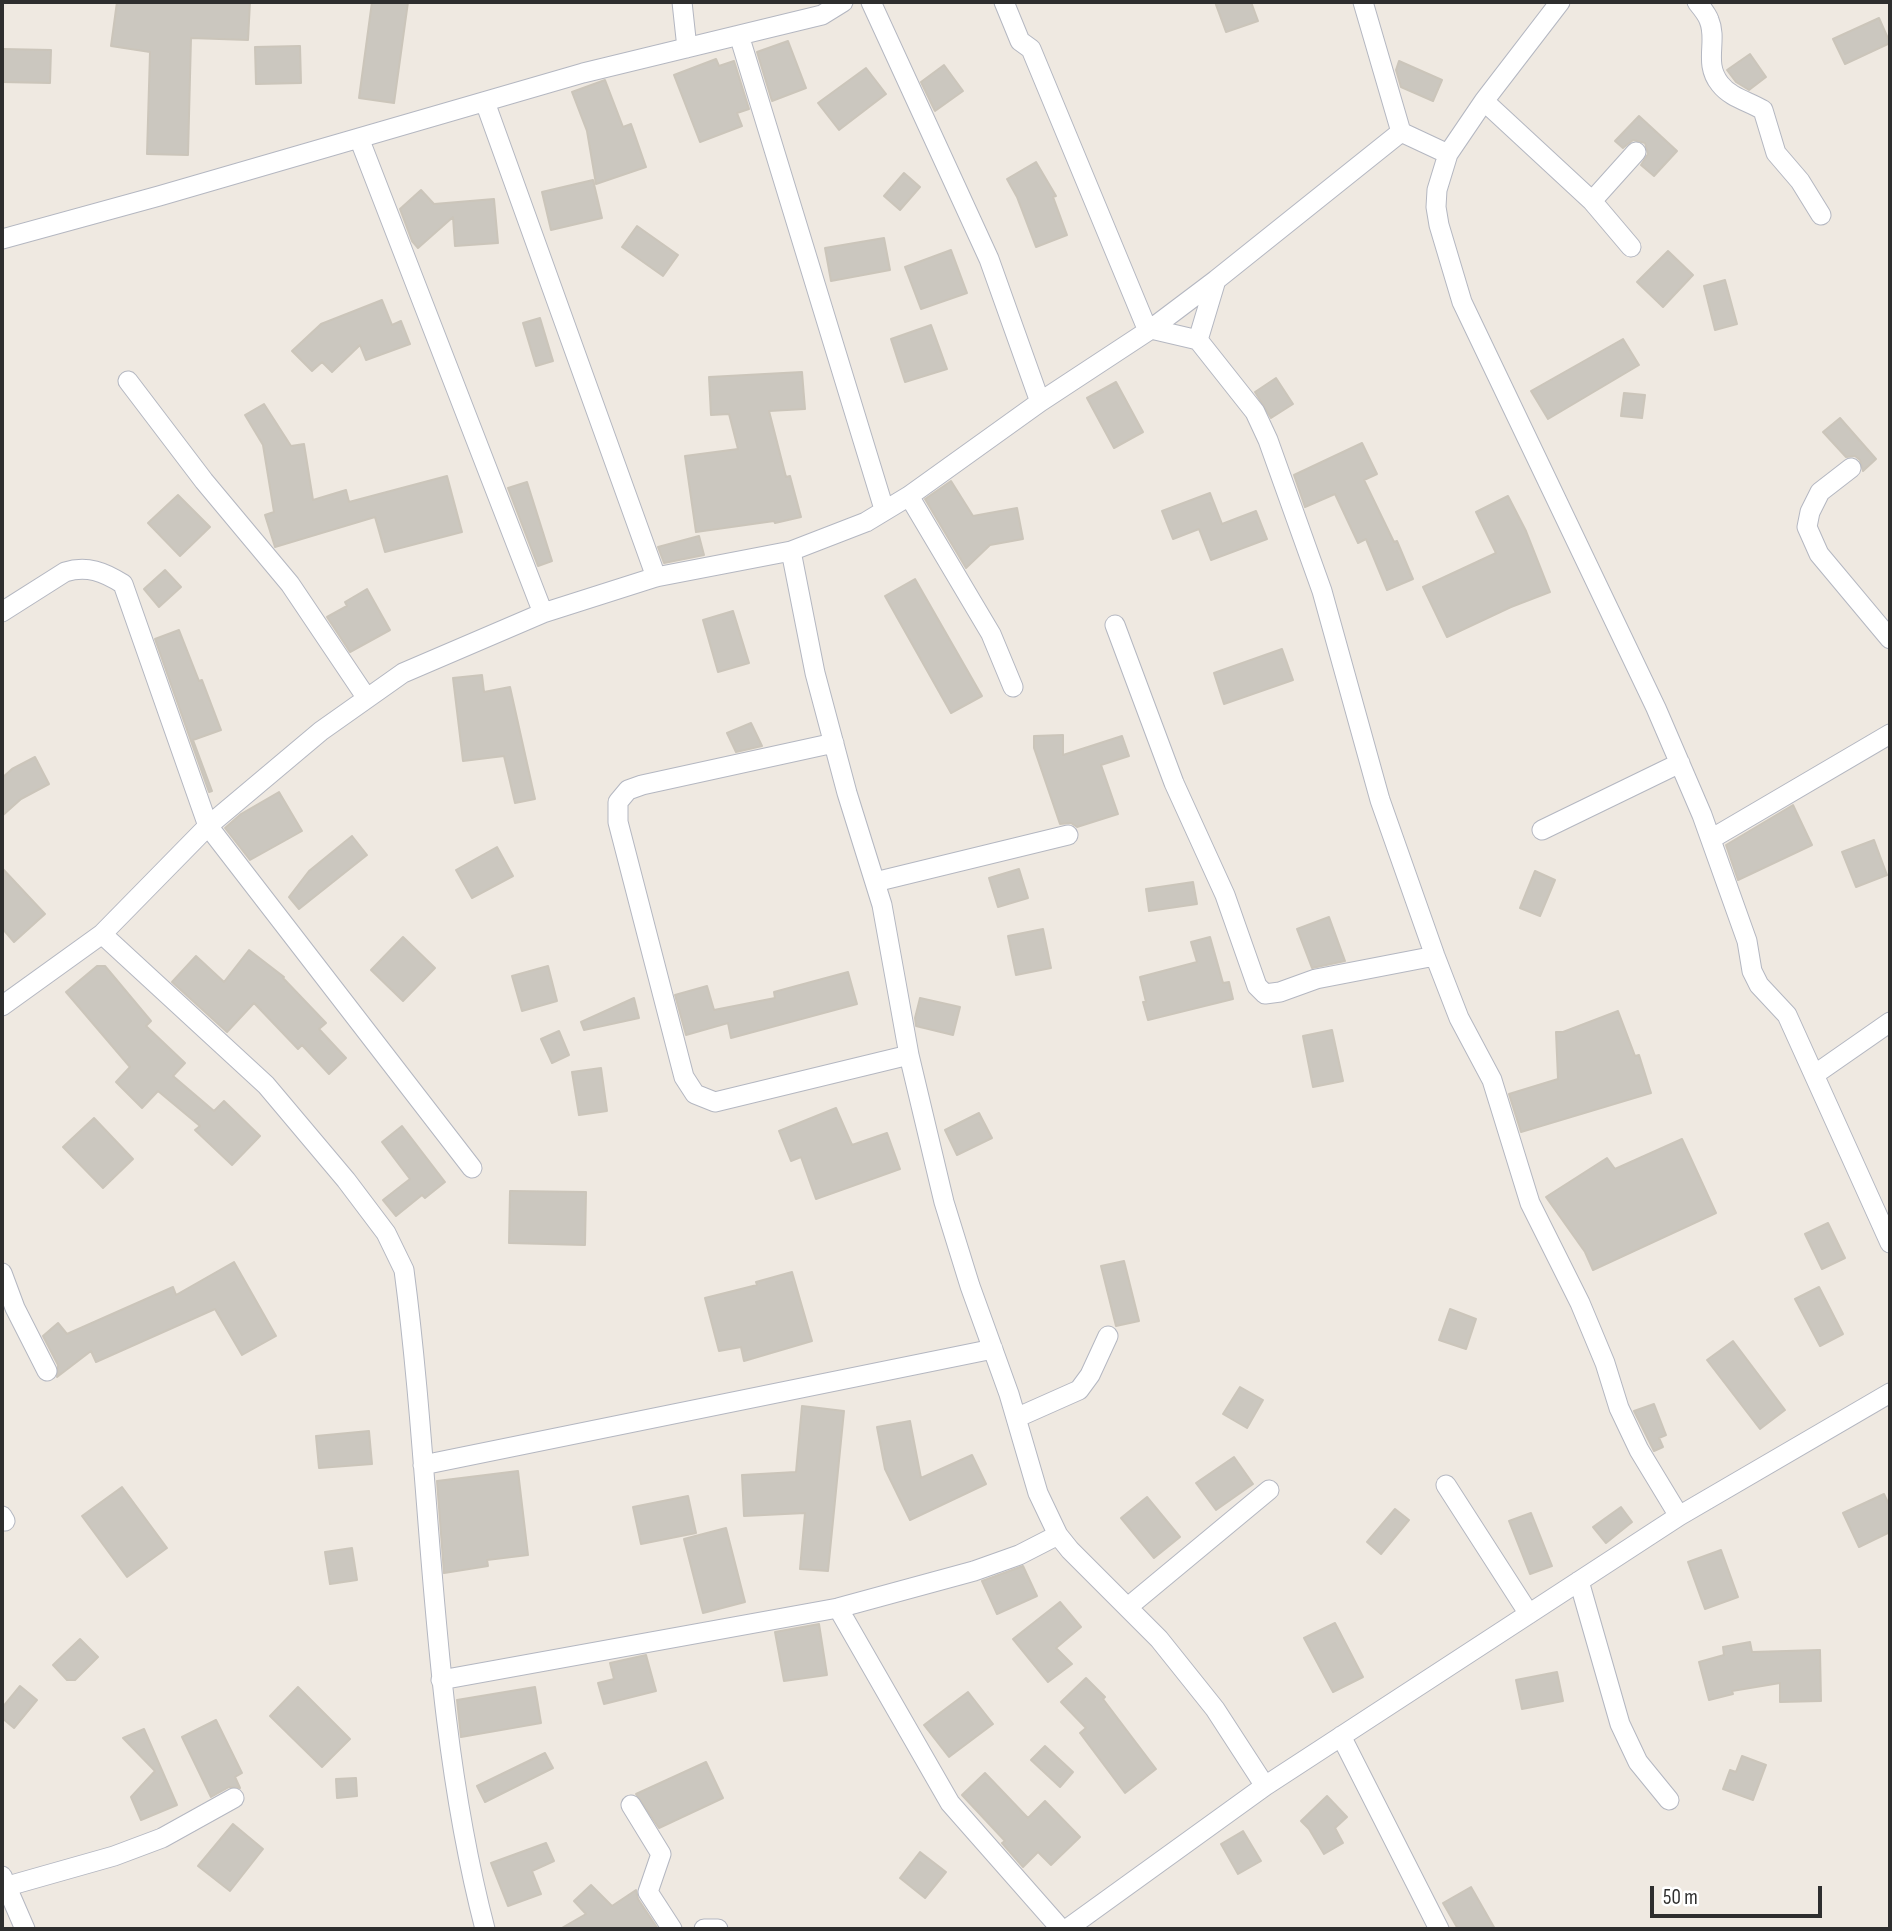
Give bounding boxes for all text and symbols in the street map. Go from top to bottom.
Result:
scale bar [1654,1871,1826,1915]
text: 50 m [1663,1885,1698,1910]

